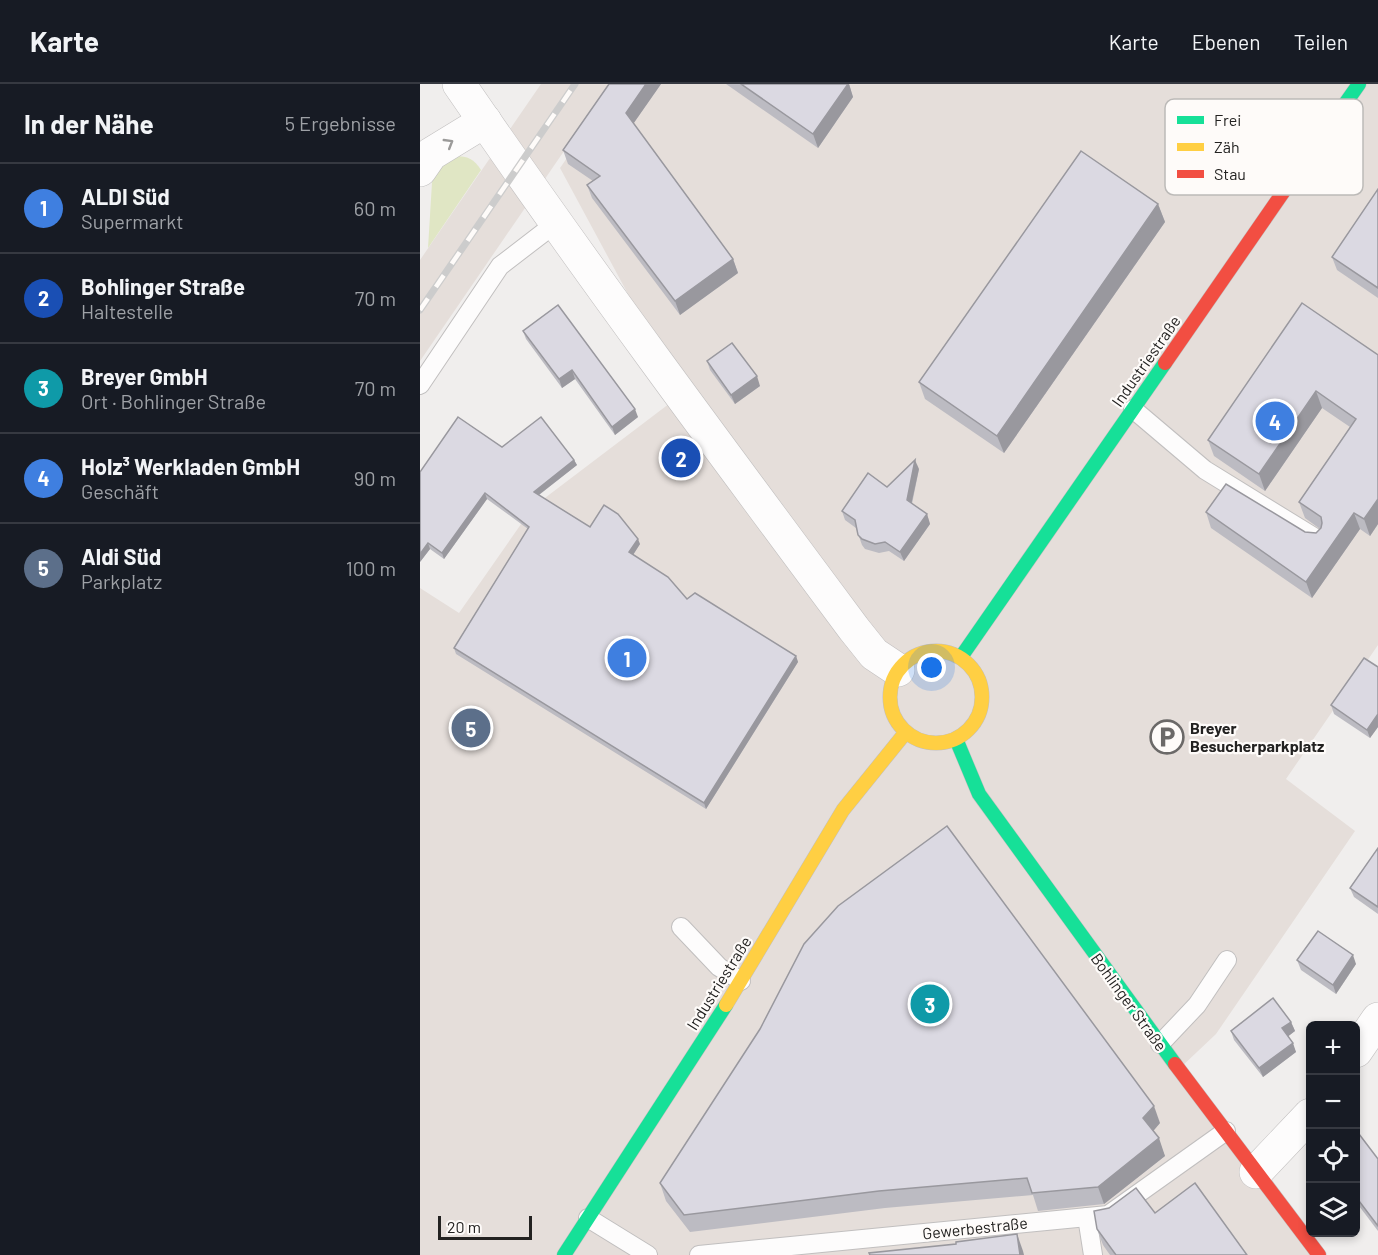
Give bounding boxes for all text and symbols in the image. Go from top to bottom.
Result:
text: Karte [30,24,99,58]
text: Karte [1109,29,1159,54]
text: Ebenen [1192,29,1261,54]
text: Teilen [1294,29,1348,54]
legend [1165,99,1363,195]
text: In der Nähe [24,108,154,139]
text: Frei [1214,110,1241,129]
text: 5 Ergebnisse [285,111,396,135]
text: Zäh [1214,137,1240,156]
one-way arrow [443,138,453,150]
text: Stau [1214,164,1246,183]
text: ALDI Süd [81,183,170,209]
text: 1 [40,196,47,220]
text: 60 m [354,196,396,220]
text: Supermarkt [81,209,184,233]
text: Bohlinger Straße [81,273,245,299]
text: 2 [38,286,49,310]
text: 70 m [355,286,396,310]
text: Haltestelle [81,299,173,323]
street label: Industriestraße [1107,312,1184,410]
text: Breyer GmbH [81,363,207,389]
text: 3 [38,376,49,400]
text: 70 m [355,376,396,400]
text: Ort · Bohlinger Straße [81,389,266,413]
pin: 4 [1256,398,1294,444]
pin: 2 [662,436,700,481]
text: Holz³ Werkladen GmbH [81,453,300,479]
text: 4 [37,466,50,490]
text: 90 m [354,466,396,490]
text: Geschäft [81,479,159,503]
text: Aldi Süd [81,543,161,569]
text: 5 [38,556,49,580]
text: 100 m [346,556,396,580]
text: Parkplatz [81,569,162,593]
pin: 1 [608,636,646,680]
your location [917,653,946,682]
pin: 5 [452,706,490,750]
place label: Breyer Besucherparkplatz [1190,718,1324,755]
parking icon: Breyer Besucherparkplatz [1149,719,1185,755]
street label: Industriestraße [682,932,755,1033]
street label: Bohlinger Straße [1087,949,1171,1054]
pin: 3 [910,982,950,1026]
map controls [1306,1021,1360,1237]
button: + [1306,1021,1360,1075]
button: − [1306,1075,1360,1129]
button: locate [1306,1129,1360,1183]
button: layers [1306,1183,1360,1237]
scale bar [438,1213,532,1240]
street label: Gewerbestraße [921,1213,1028,1242]
text: 20 m [447,1217,481,1236]

